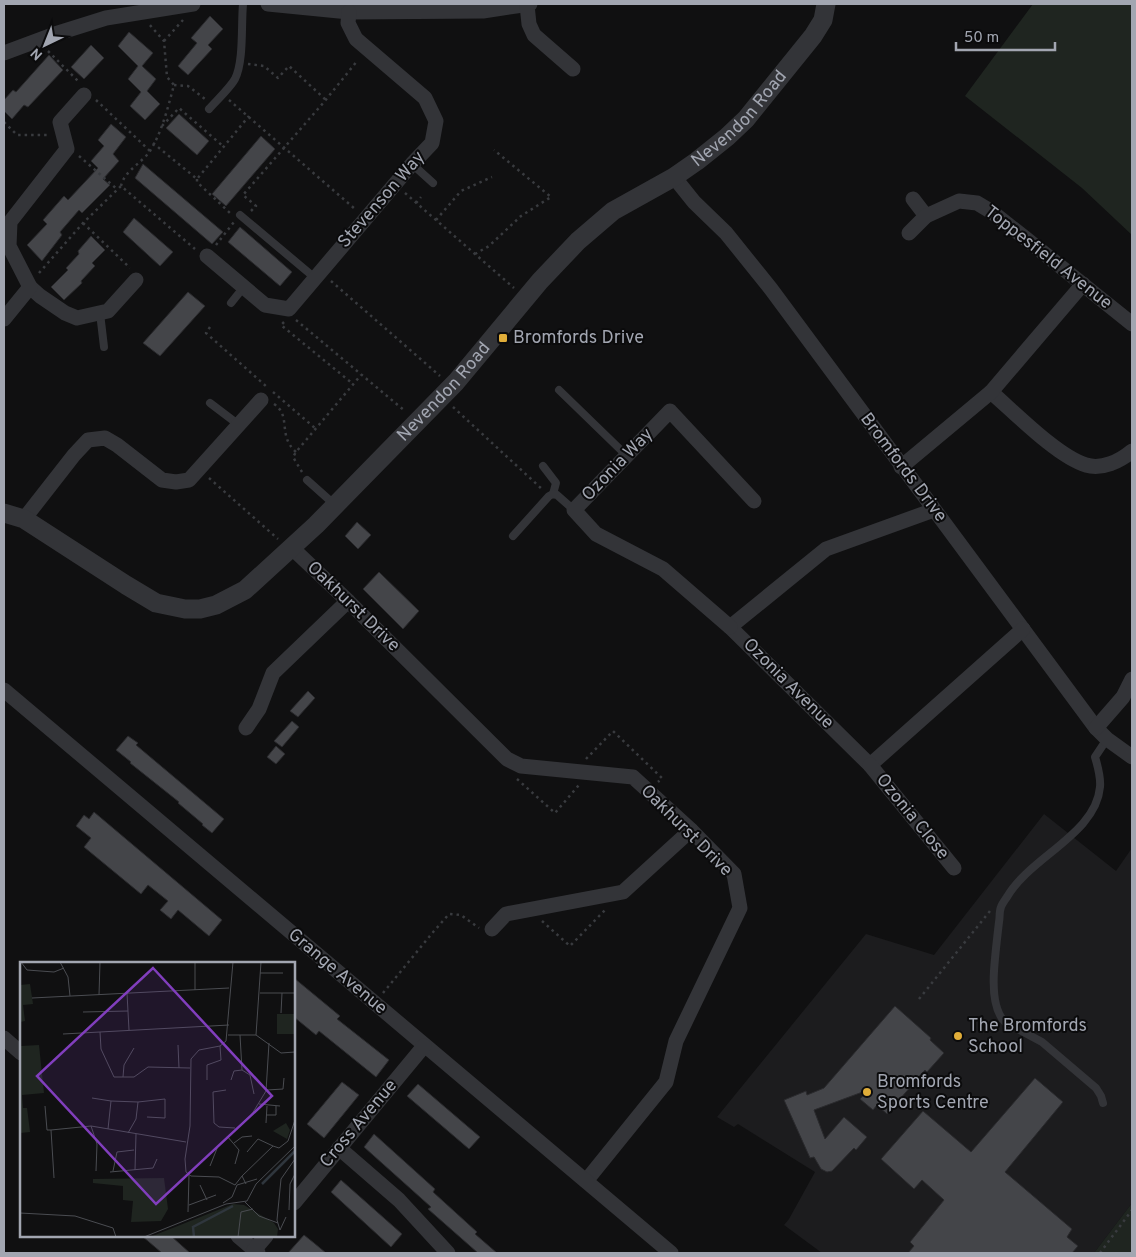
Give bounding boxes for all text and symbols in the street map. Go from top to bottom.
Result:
north arrow [20,20,70,70]
scale bar [956,20,1055,52]
text: 50 m [964,29,999,48]
text: N [28,44,47,63]
street label: Nevendon Road [687,66,792,172]
street label: Stevenson Way [333,147,431,253]
street label: Toppesfield Avenue [979,201,1117,315]
place label: Bromfords Drive [513,327,644,350]
marker: Bromfords Drive [497,332,509,344]
street label: Nevendon Road [392,337,496,447]
street label: Bromfords Drive [854,409,952,527]
street label: Ozonia Way [577,423,659,507]
street label: Oakhurst Drive [301,557,405,657]
street label: Ozonia Avenue [738,634,838,734]
street label: Ozonia Close [870,769,954,865]
street label: Oakhurst Drive [635,780,737,882]
street label: Grange Avenue [283,924,391,1020]
inset map [20,962,295,1237]
place label: The Bromfords School [968,1015,1087,1059]
marker: The Bromfords School [952,1030,964,1042]
place label: Bromfords Sports Centre [877,1071,989,1115]
street label: Cross Avenue [315,1075,403,1173]
marker: Bromfords Sports Centre [861,1086,873,1098]

